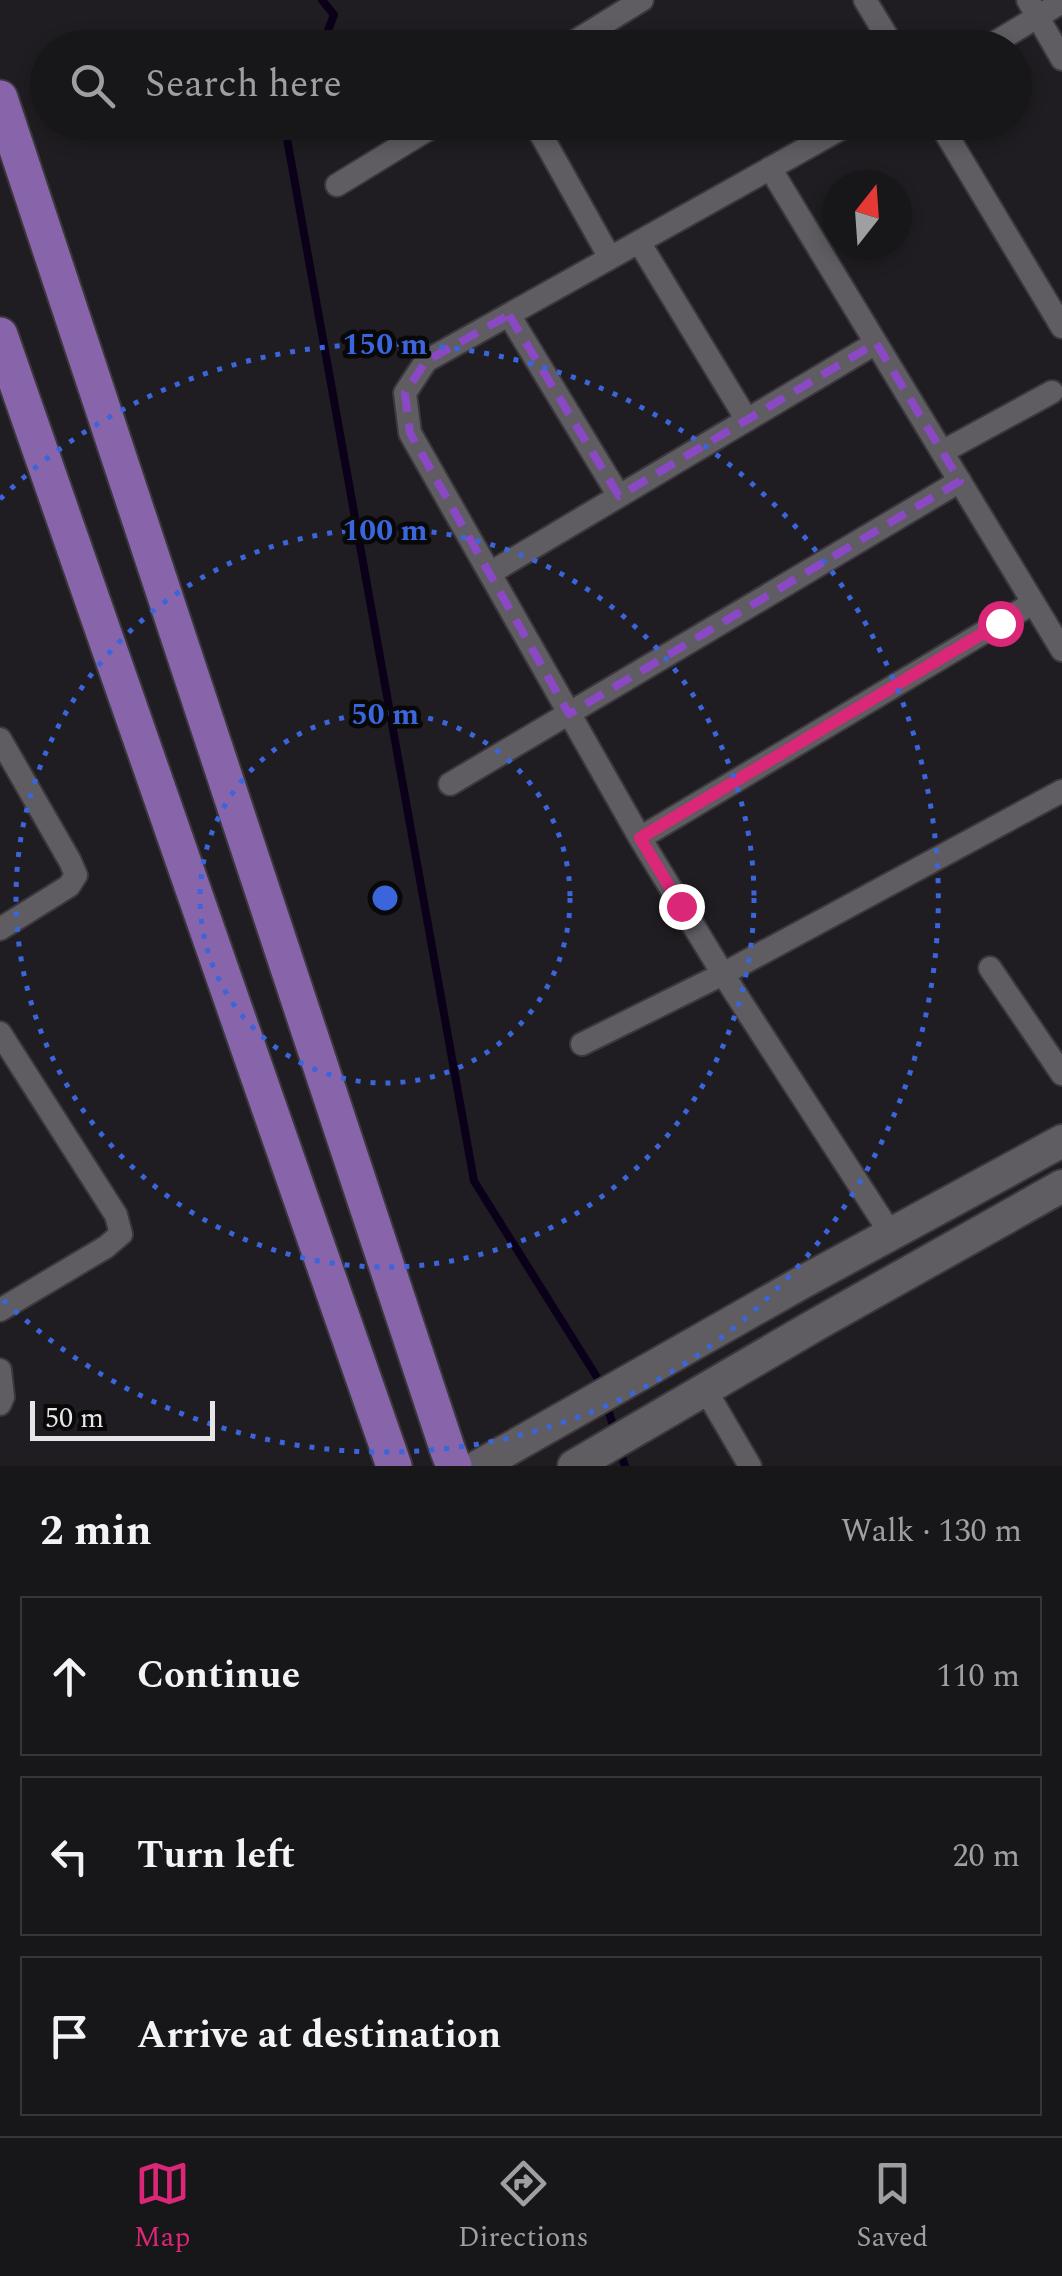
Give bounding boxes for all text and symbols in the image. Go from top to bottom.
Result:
search box [30,30,1032,140]
text: Search here [145,56,342,114]
icon: search [65,58,120,113]
north arrow [822,170,912,260]
text: 150 m [342,322,428,368]
text: 100 m [342,508,428,554]
route start [978,601,1024,647]
text: 50 m [351,692,419,738]
centre of rings [367,880,403,916]
route end [659,884,705,930]
scale bar [30,1396,215,1440]
text: 50 m [45,1397,104,1440]
text: 2 min [40,1500,152,1563]
text: Walk · 130 m [841,1507,1022,1556]
text: Continue [137,1647,300,1705]
icon: ahead [42,1649,97,1704]
text: 110 m [936,1652,1020,1701]
text: Turn left [137,1827,295,1885]
icon: left [42,1829,97,1884]
text: 20 m [952,1832,1020,1881]
text: Arrive at destination [137,2007,501,2065]
icon: arrive [42,2009,97,2064]
tab: Map [134,2156,190,2259]
tab: Directions [458,2156,589,2259]
tab: Saved [856,2156,928,2259]

